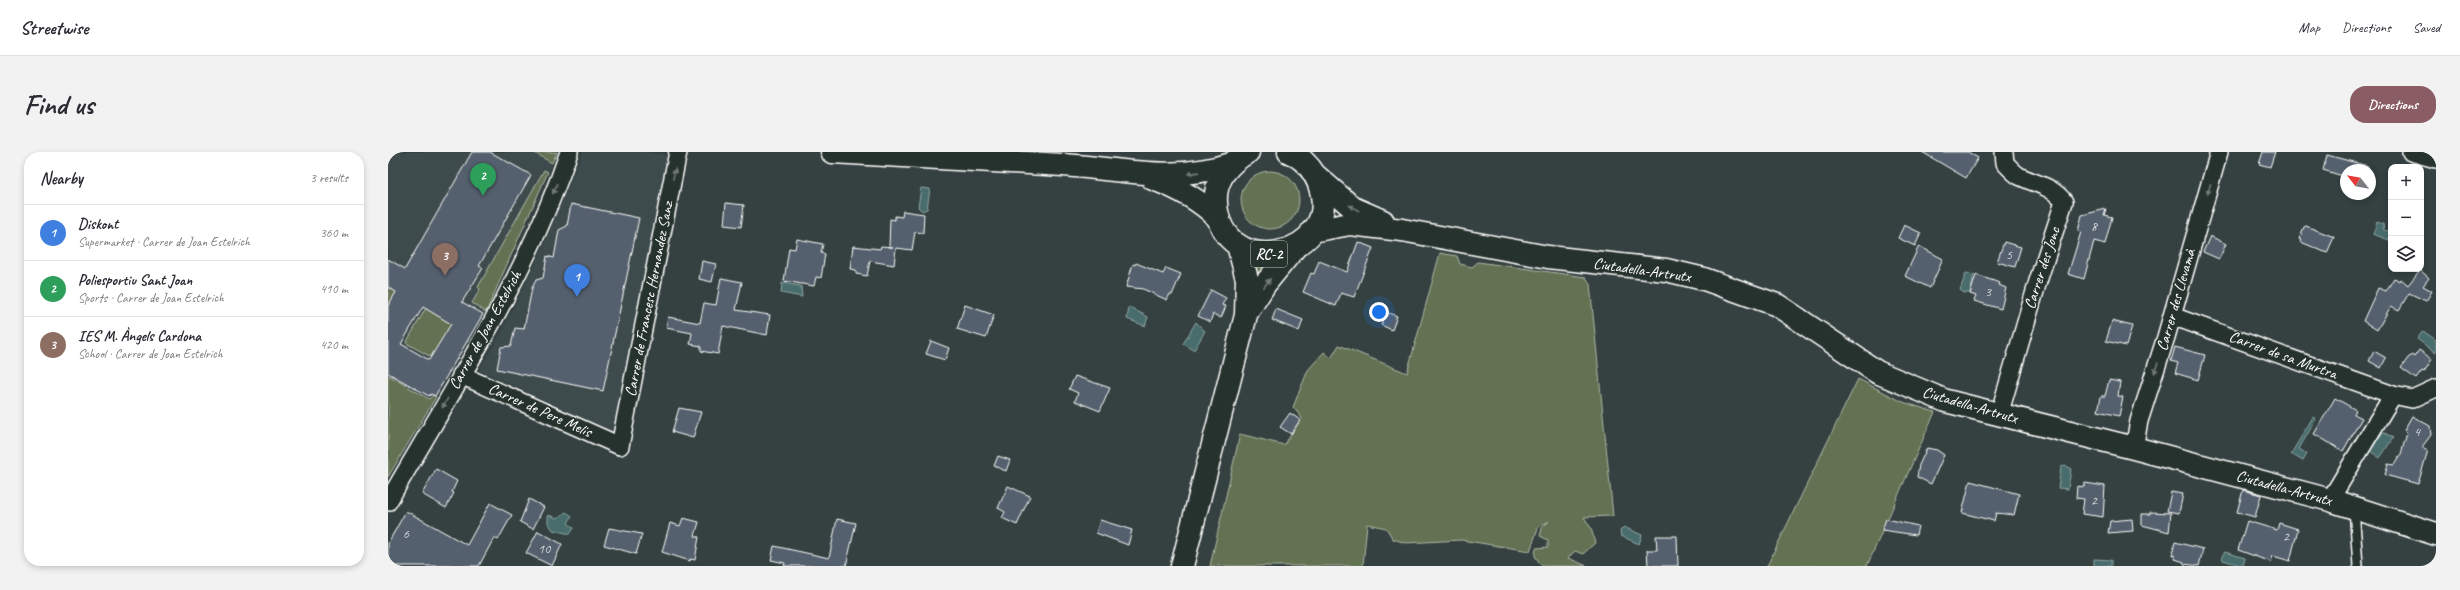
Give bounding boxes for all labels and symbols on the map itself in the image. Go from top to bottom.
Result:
pin: 2 [470,163,496,196]
north arrow [2340,164,2376,200]
one-way arrow [671,168,677,180]
one-way arrow [1187,170,1199,176]
one-way arrow [552,183,558,195]
one-way arrow [2206,184,2212,196]
street label: Carrer de Francesc Hernandez Sanz [620,198,678,398]
one-way arrow [1348,204,1360,211]
house number: 8 [2091,218,2099,235]
street label: Carrer des Jonc [2019,223,2065,312]
road number: RC-2 [1251,241,1287,267]
pin: 3 [432,243,458,276]
house number: 5 [2006,246,2013,263]
street label: Carrer des Llevamà [2152,246,2200,353]
street label: Ciutadella-Artrutx [1592,253,1694,287]
pin: 1 [564,264,590,297]
street label: Carrer de Joan Estelrich [444,266,526,393]
one-way arrow [1263,277,1271,288]
house number: 3 [1985,283,1993,300]
your location [1369,302,1389,322]
street label: Carrer de sa Murtra [2226,326,2341,384]
one-way arrow [2153,362,2159,374]
street label: Carrer de Pere Melis [485,378,596,442]
street label: Ciutadella-Artrutx [1920,382,2021,429]
one-way arrow [441,398,448,409]
house number: 4 [2414,423,2422,440]
street label: Ciutadella-Artrutx [2234,466,2335,511]
house number: 2 [2091,492,2099,509]
house number: 6 [403,525,410,542]
house number: 2 [2283,528,2291,545]
house number: 10 [538,540,552,557]

